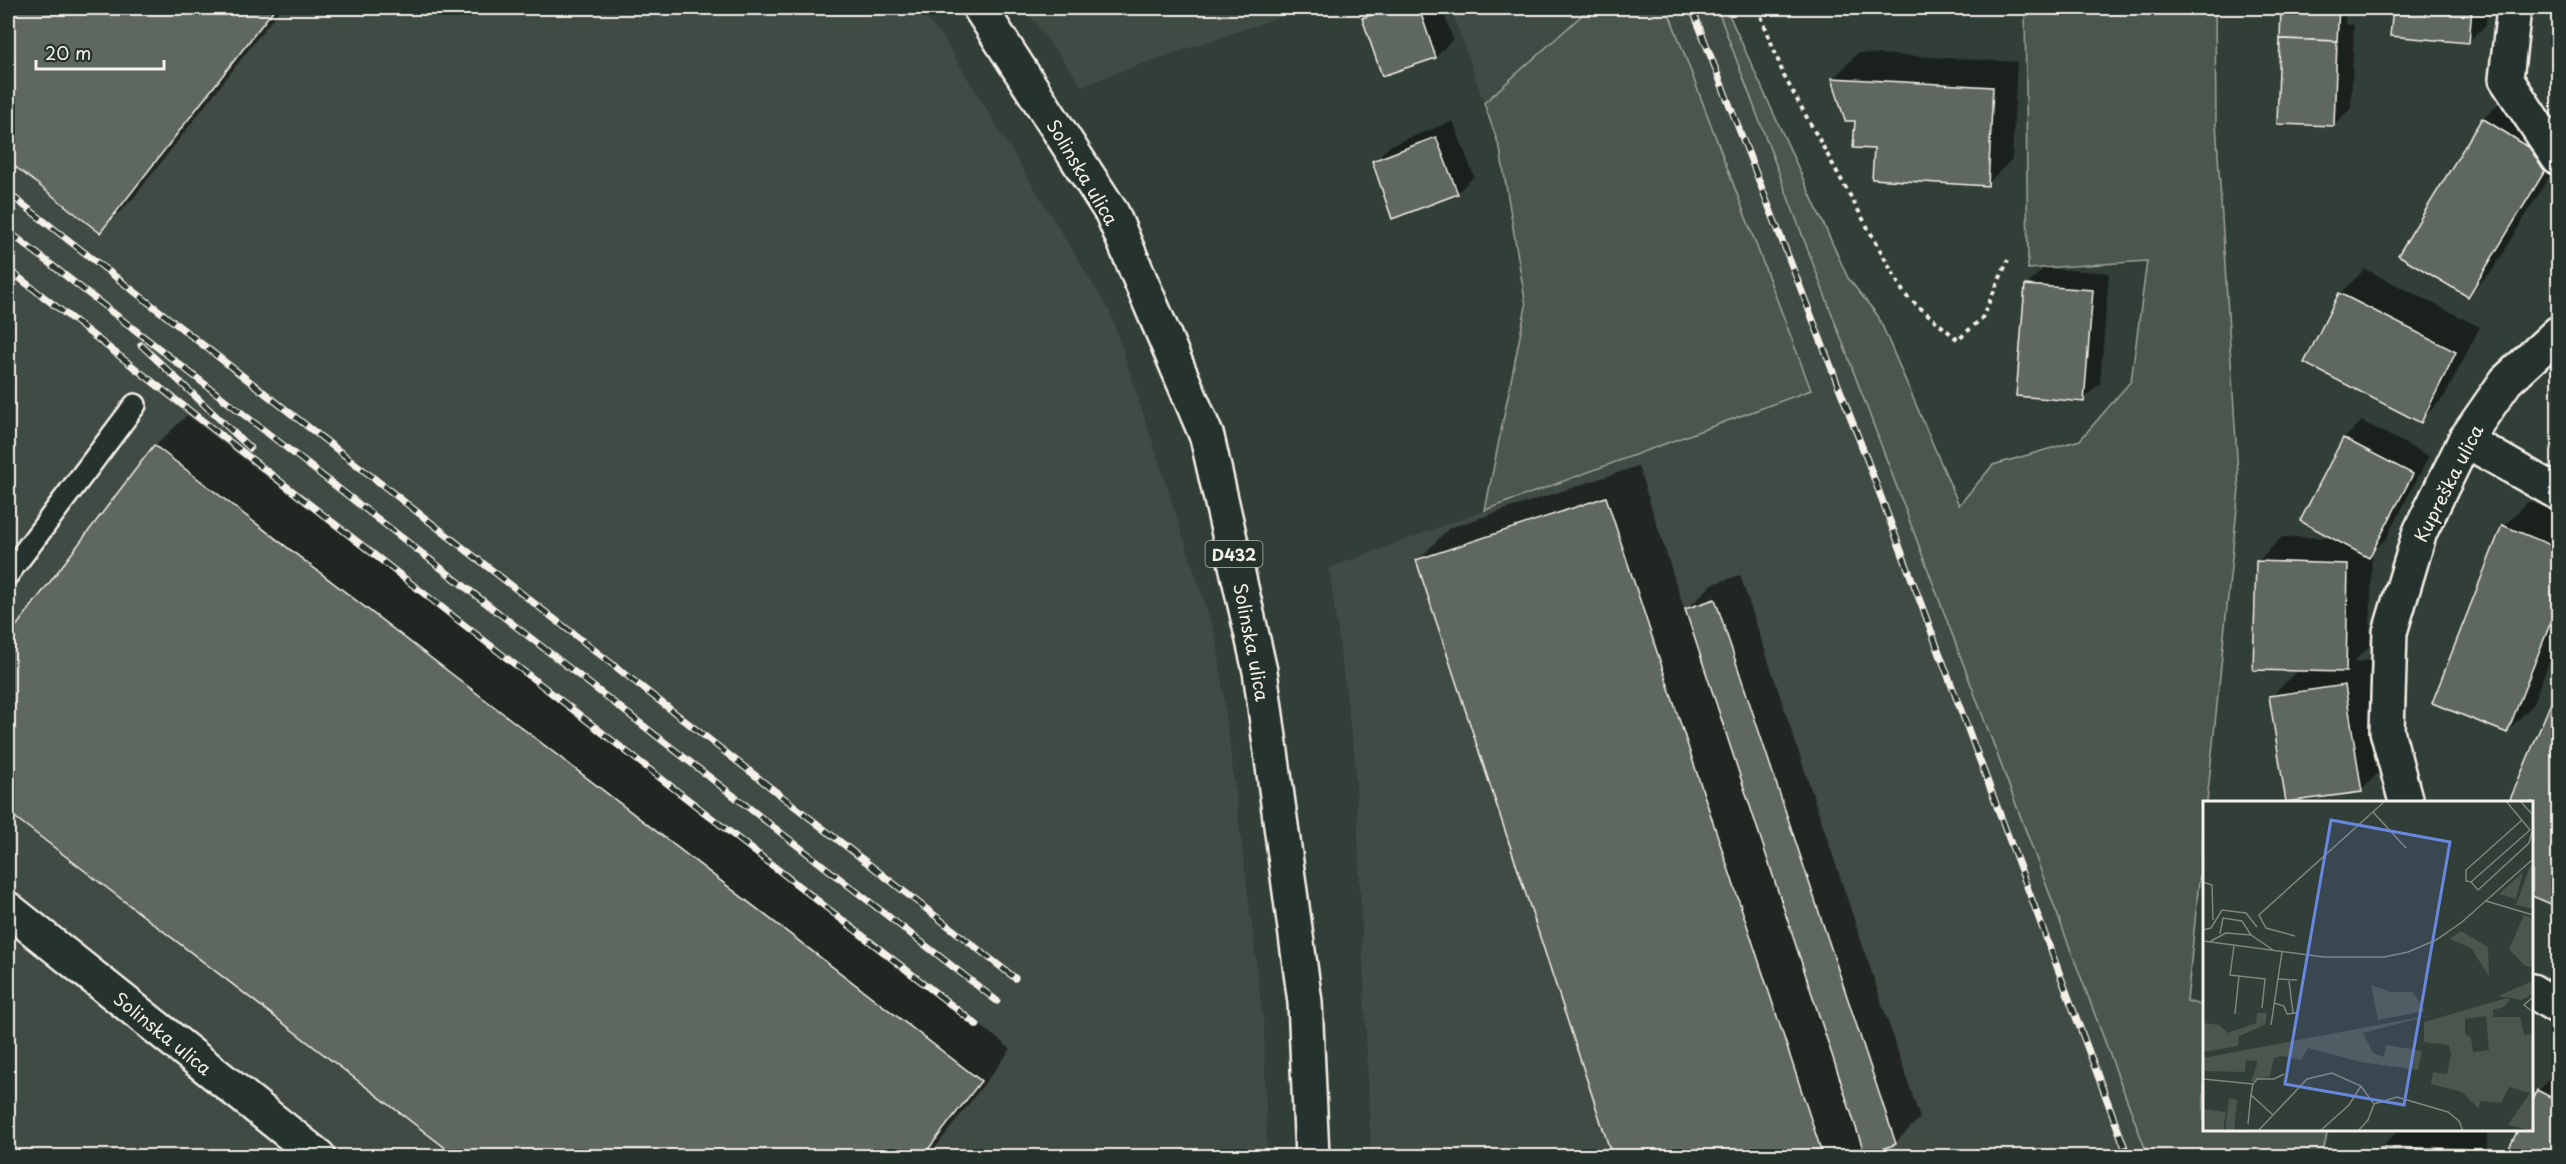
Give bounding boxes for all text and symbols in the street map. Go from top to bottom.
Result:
scale bar [36,33,164,71]
text: 20 m [45,39,91,66]
street label: Solinska ulica [1041,114,1126,231]
street label: Kupreška ulica [2407,419,2490,546]
road number: D432 [1206,541,1262,567]
street label: Solinska ulica [1227,581,1277,704]
inset map [2203,801,2533,1131]
street label: Solinska ulica [108,985,218,1081]

